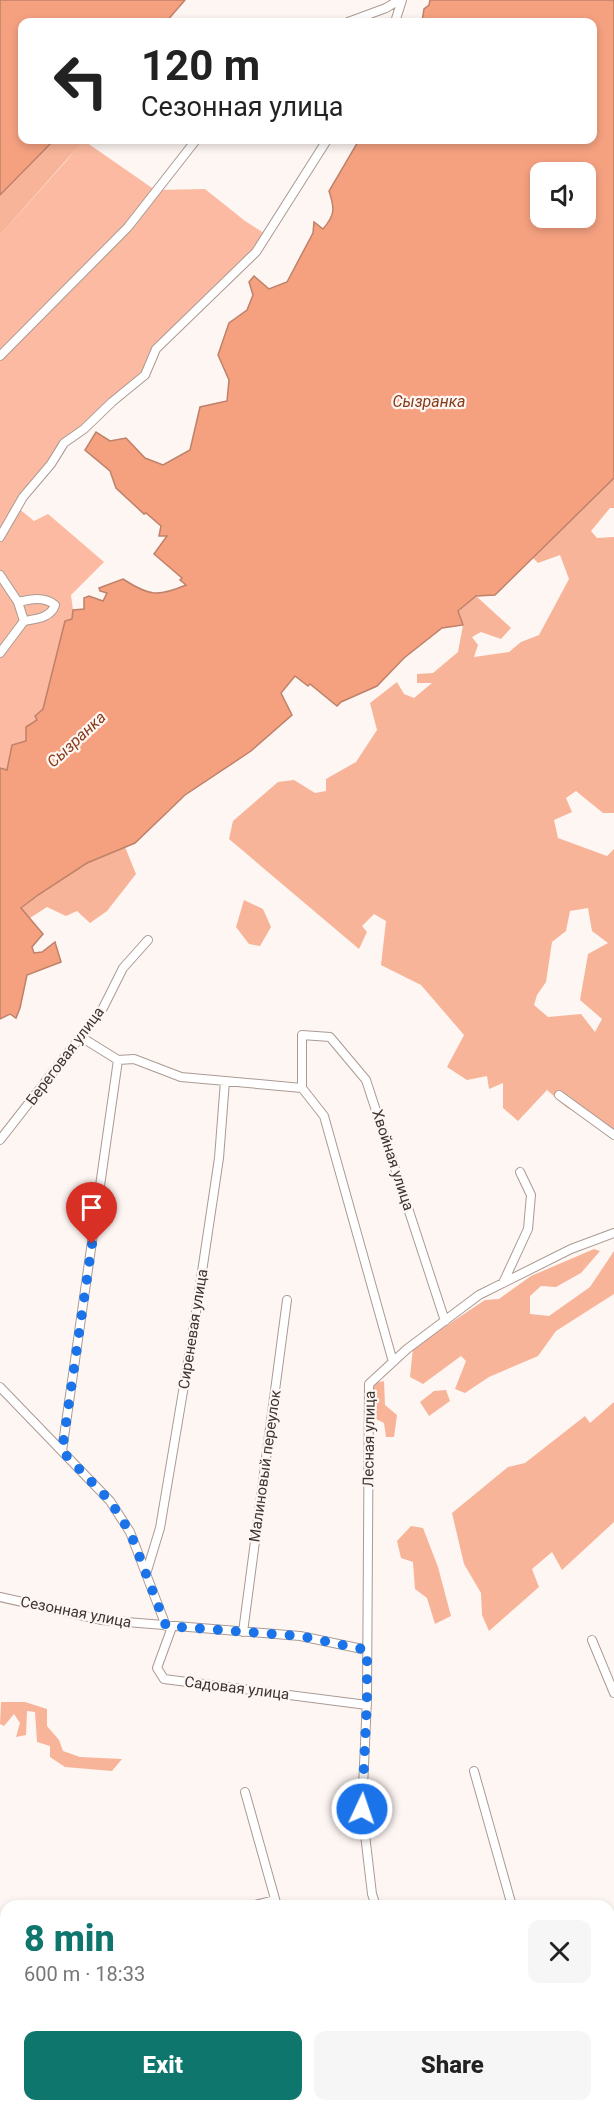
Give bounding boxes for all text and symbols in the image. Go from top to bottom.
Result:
text: 120 m [141,41,260,90]
icon: left [42,42,120,120]
text: Сезонная улица [141,91,343,123]
map controls [530,162,596,228]
button: sound [530,162,596,228]
water label: Сызранка [392,392,466,411]
water label: Сызранка [43,708,110,771]
street label: Береговая улица [22,1003,108,1109]
street label: Хвойная улица [368,1107,418,1213]
pin [66,1182,117,1244]
icon: arrive [75,1191,108,1224]
street label: Сиреневая улица [175,1268,211,1390]
street label: Малиновый переулок [245,1389,285,1543]
street label: Лесная улица [359,1391,379,1487]
street label: Сезонная улица [19,1592,133,1632]
street label: Садовая улица [184,1673,290,1703]
position arrow [330,1777,394,1841]
text: 8 min [24,1918,115,1960]
button: close [528,1920,591,1983]
text: 600 m · 18:33 [24,1962,145,1986]
button: Exit [24,2031,302,2100]
button: Share [314,2031,591,2100]

